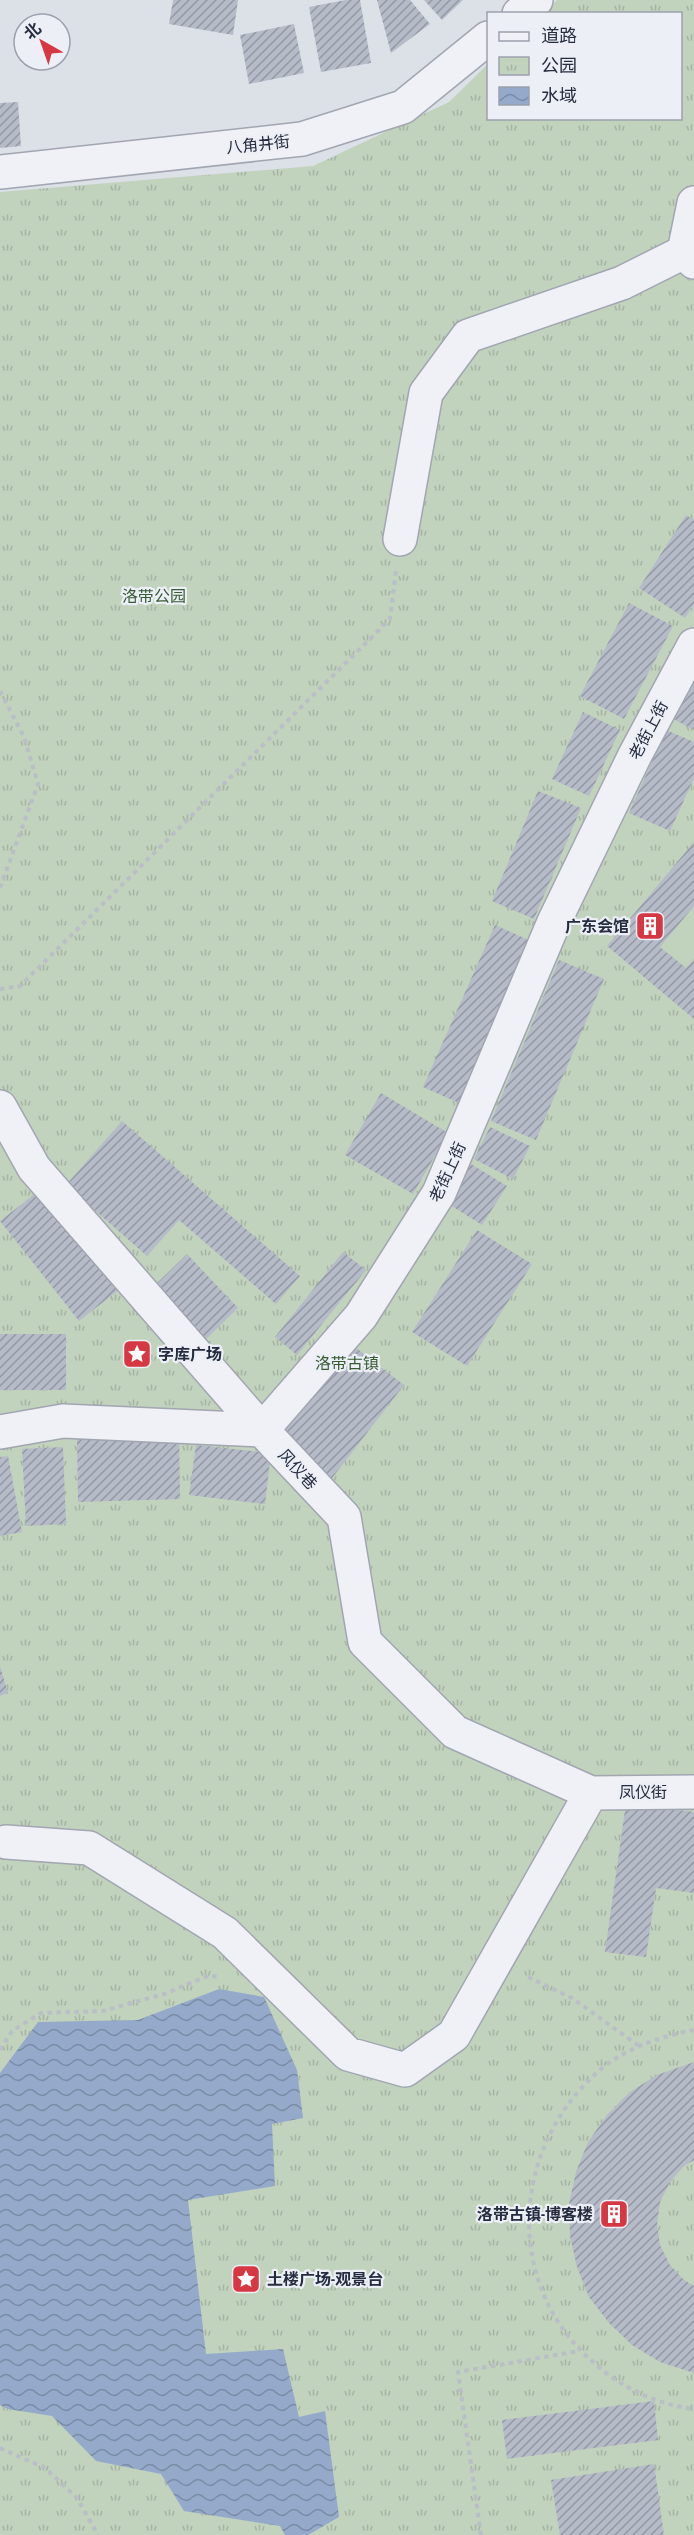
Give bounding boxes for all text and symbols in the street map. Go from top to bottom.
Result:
north arrow [12,12,72,72]
legend [487,12,682,120]
text: 北 [20,18,44,43]
text: 道路 [541,25,577,46]
text: 公园 [541,55,577,76]
text: 水域 [541,85,577,106]
street label: 八角井街 [225,132,291,156]
park label: 洛带公园 [122,587,186,605]
street label: 老街上街 [625,698,671,762]
building icon: 广东会馆 [634,910,666,942]
place label: 广东会馆 [565,917,629,935]
street label: 老街上街 [425,1139,469,1205]
place icon: 字库广场 [121,1338,153,1370]
place label: 字库广场 [158,1345,222,1363]
park label: 洛带古镇 [315,1354,379,1372]
street label: 风仪巷 [275,1445,321,1493]
street label: 凤仪街 [619,1783,667,1801]
building icon: 洛带古镇-博客楼 [598,2198,630,2230]
place label: 洛带古镇-博客楼 [477,2205,593,2223]
place icon: 土楼广场-观景台 [230,2263,262,2295]
place label: 土楼广场-观景台 [267,2270,383,2288]

